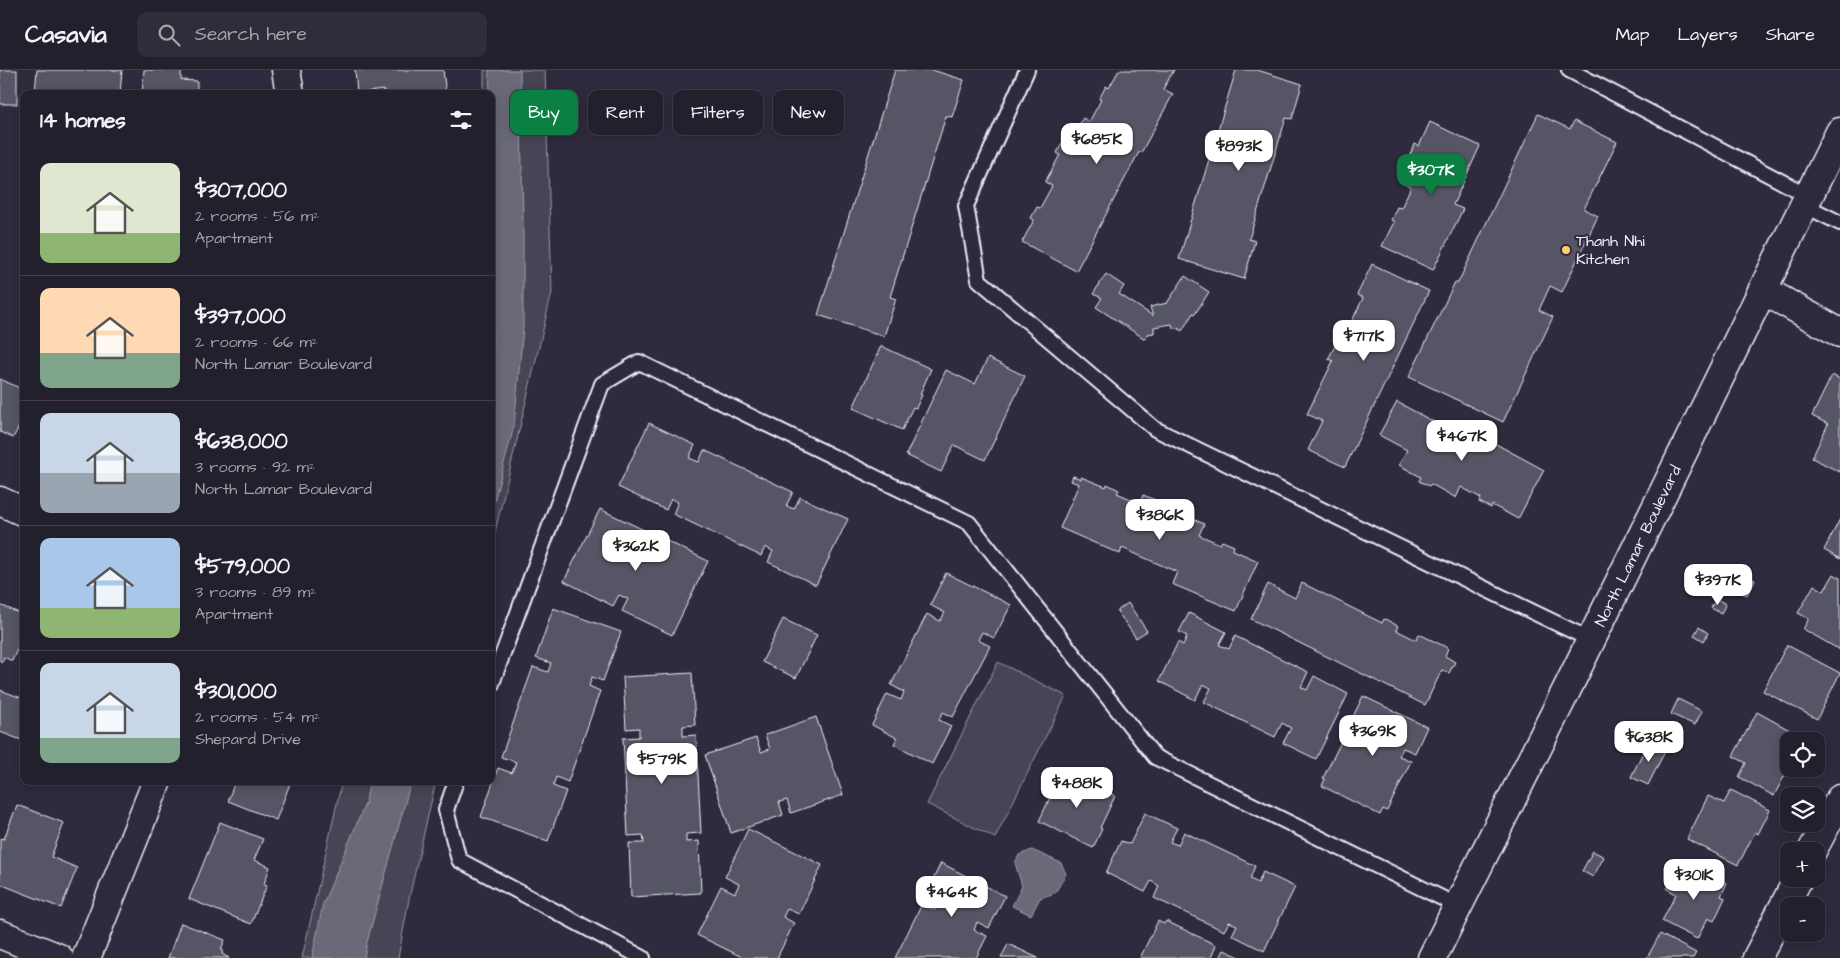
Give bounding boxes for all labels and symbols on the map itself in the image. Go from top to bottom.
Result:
pin: $685K [1062,122,1132,165]
pin: $893K [1204,129,1274,172]
pin: $307K [1396,154,1466,196]
place label: Thanh Nhi Kitchen [1576,230,1645,270]
marker: Thanh Nhi Kitchen [1560,244,1572,256]
pin: $717K [1329,320,1399,362]
pin: $467K [1427,420,1497,462]
street label: North Lamar Boulevard [1589,462,1687,630]
pin: $386K [1125,498,1195,541]
pin: $362K [601,530,671,572]
pin: $397K [1683,564,1753,606]
pin: $369K [1338,714,1408,757]
pin: $638K [1614,720,1684,763]
pin: $579K [627,742,697,785]
pin: $488K [1042,766,1112,809]
pin: $301K [1659,858,1729,901]
pin: $464K [917,876,987,918]

